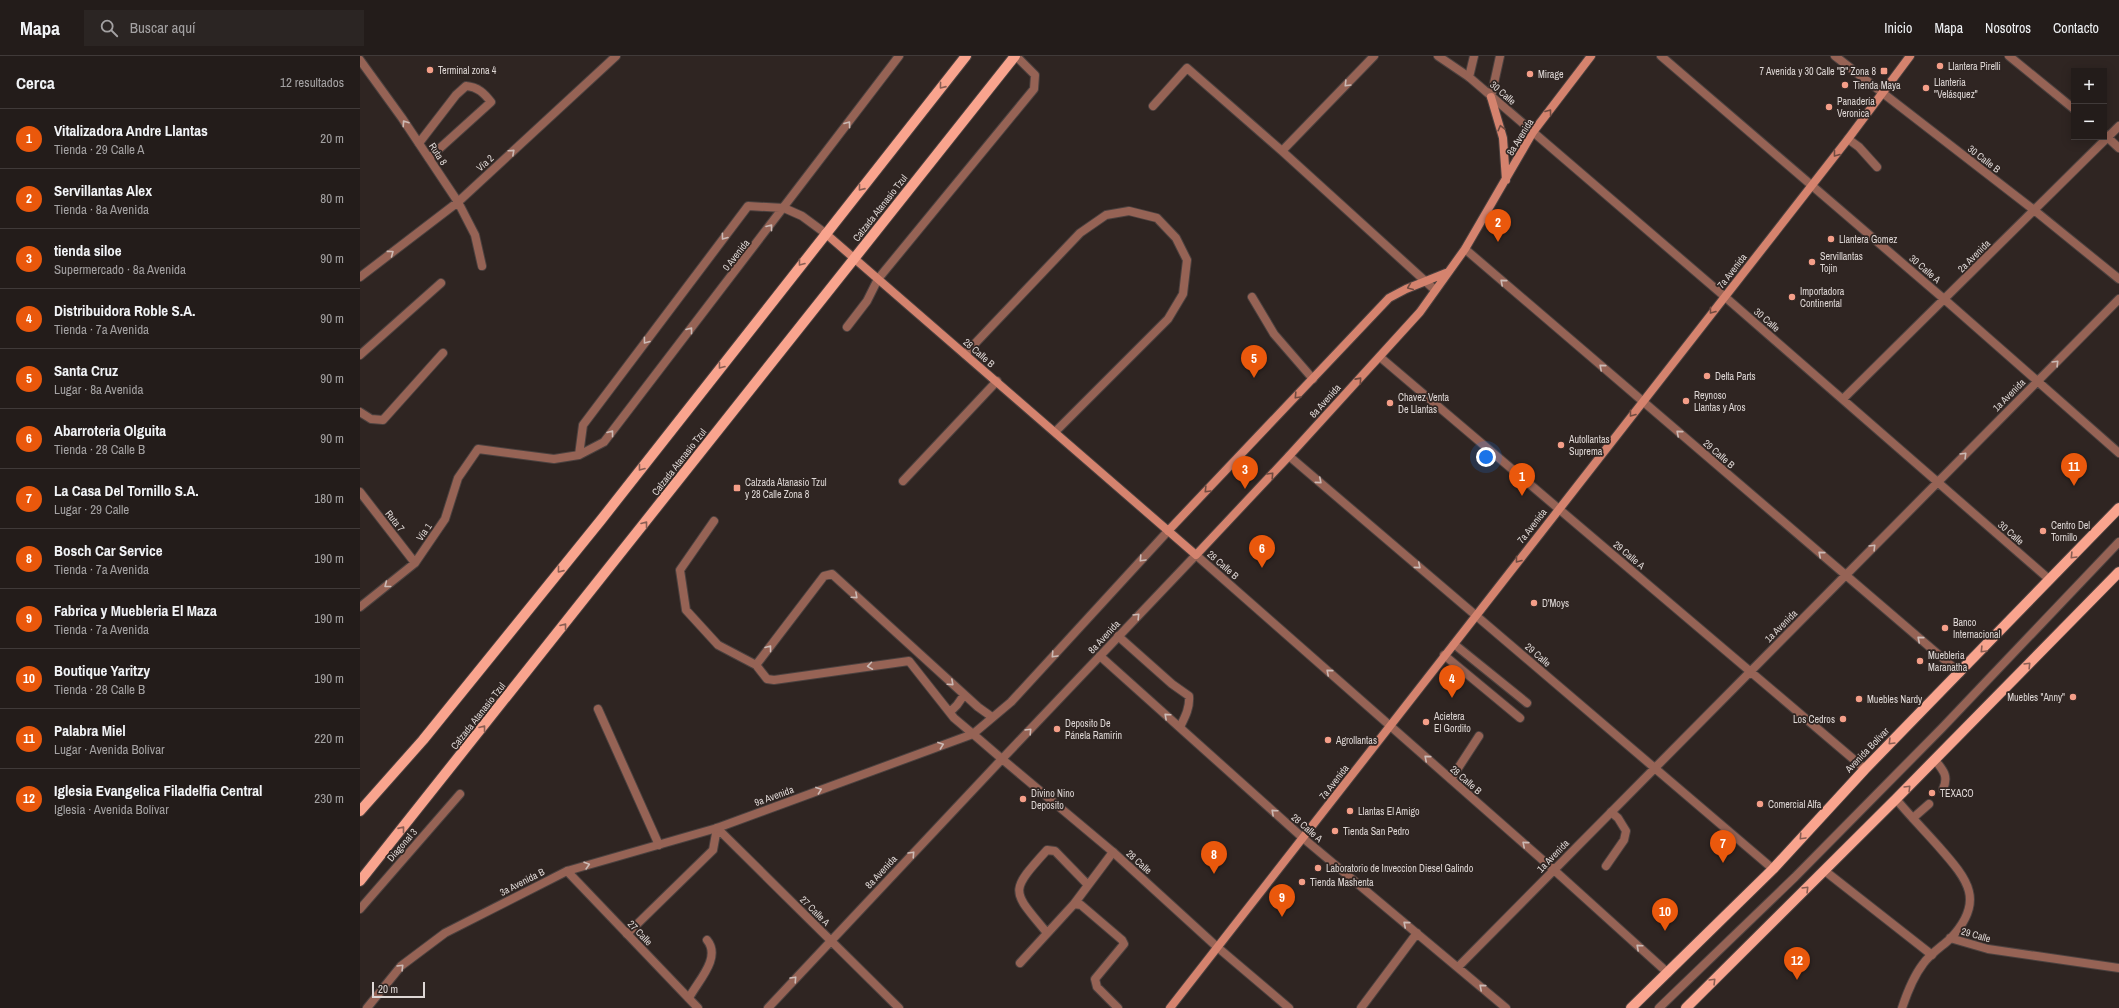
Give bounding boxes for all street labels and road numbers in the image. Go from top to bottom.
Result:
street label: 30 Calle [1487,78,1519,108]
street label: 8a Avenida [1504,116,1537,158]
street label: Ruta 8 [426,140,450,168]
street label: 30 Calle B [1965,142,2003,176]
street label: Vía 2 [474,152,497,174]
street label: Calzada Atanasio Tzul [850,172,910,244]
street label: 0 Avenida [720,236,753,273]
street label: 2a Avenida [1955,237,1993,275]
street label: 7a Avenida [1714,251,1750,291]
street label: 30 Calle A [1907,252,1944,287]
street label: 30 Calle [1751,305,1783,335]
street label: 28 Calle B [960,336,998,371]
street label: 1a Avenida [1990,376,2028,414]
street label: 8a Avenida [1306,381,1344,421]
street label: Calzada Atanasio Tzul [649,426,709,498]
street label: 29 Calle B [1700,437,1738,472]
street label: 7a Avenida [1514,506,1550,546]
street label: Ruta 7 [382,507,408,535]
street label: 30 Calle [1995,518,2027,548]
street label: Vía 1 [413,520,435,544]
street label: 29 Calle A [1611,538,1648,572]
street label: 28 Calle B [1204,548,1242,583]
street label: 1a Avenida [1762,607,1800,645]
street label: 8a Avenida [1085,617,1123,656]
street label: 29 Calle [1522,640,1554,670]
street label: Calzada Atanasio Tzul [448,680,508,752]
street label: Avenida Bolívar [1842,725,1892,776]
street label: 7a Avenida [1316,762,1352,802]
street label: 28 Calle B [1447,763,1485,798]
street label: 9a Avenida [753,783,796,809]
street label: 28 Calle A [1289,811,1326,846]
street label: Diagonal 3 [384,825,420,864]
street label: 1a Avenida [1534,836,1572,875]
street label: 28 Calle [1123,847,1155,877]
street label: 8a Avenida [862,852,900,891]
street label: 3a Avenida B [497,865,547,899]
street label: 27 Calle A [797,893,833,929]
street label: 27 Calle [625,918,655,949]
street label: 29 Calle [1960,925,1993,946]

